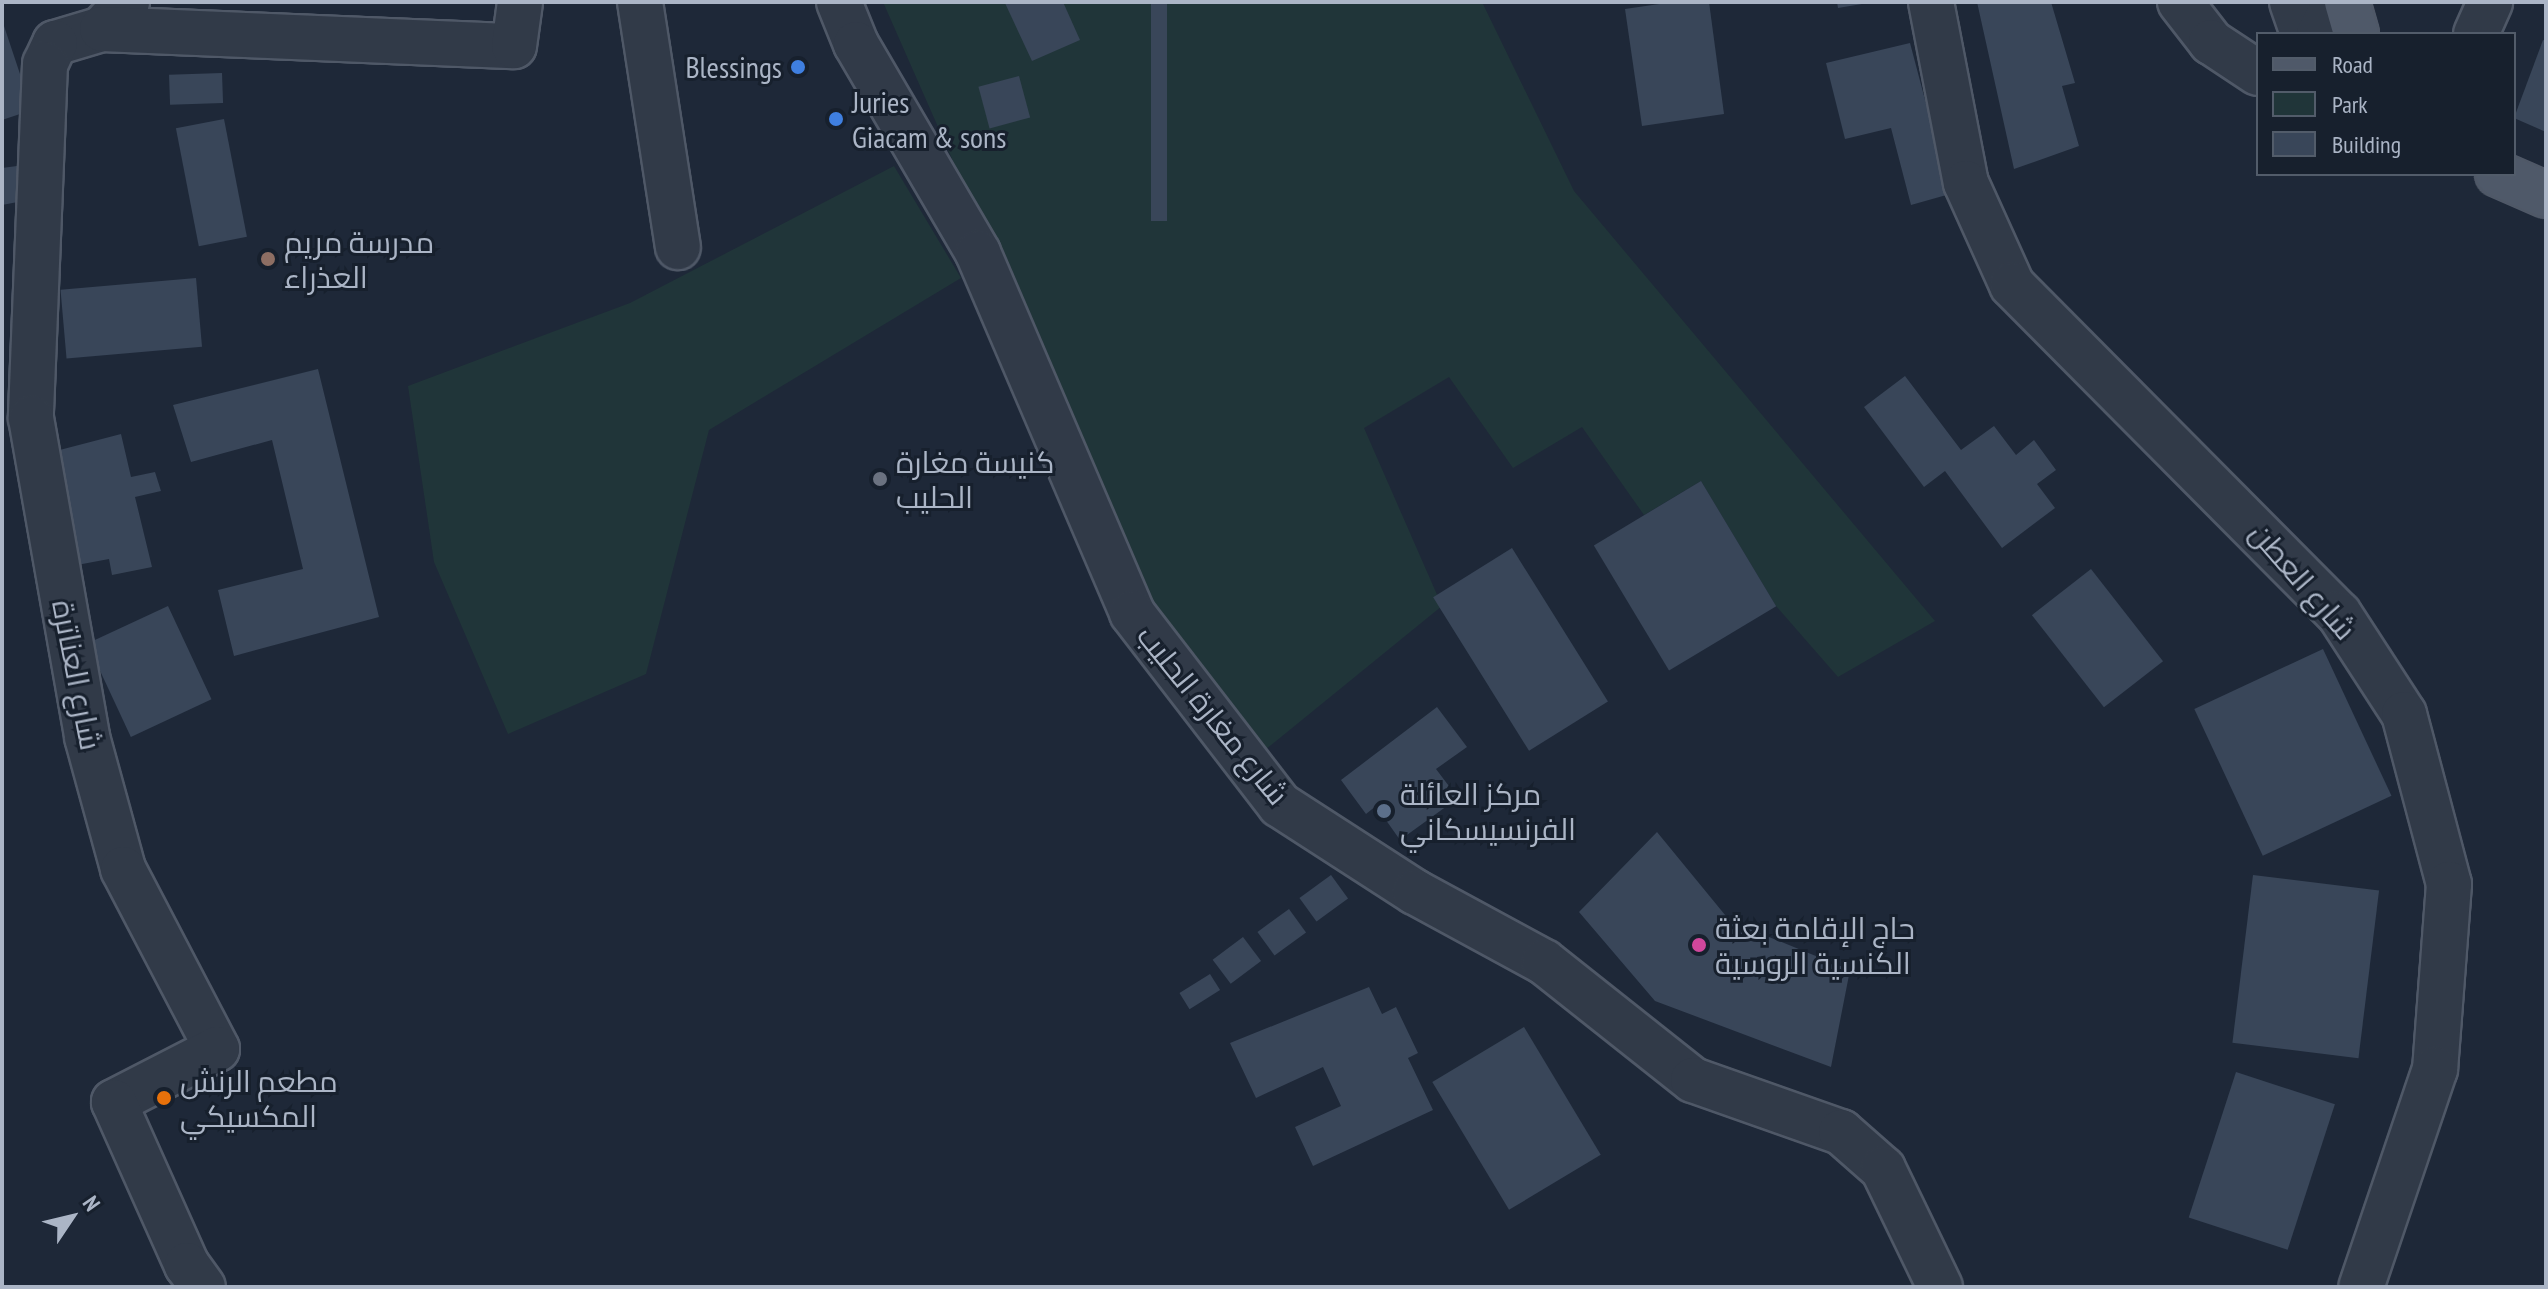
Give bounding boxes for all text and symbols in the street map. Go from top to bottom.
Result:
legend [2256,32,2516,176]
place label: Blessings [685,49,782,85]
text: Road [2332,49,2373,80]
marker: Blessings [789,58,807,76]
place label: Juries Giacam & sons [852,84,1006,154]
text: Park [2332,89,2368,120]
marker: Juries Giacam & sons [827,110,845,128]
text: Building [2332,129,2401,160]
place label: مدرسة مريم العذراء [284,224,434,294]
marker: مدرسة مريم العذراء [259,250,277,268]
place label: كنيسة مغارة الحليب [896,444,1054,514]
marker: كنيسة مغارة الحليب [871,470,889,488]
street label: شارع العطن [2242,515,2364,647]
street label: شارع العناترة [45,597,109,753]
street label: شارع مغارة الحليب [1130,618,1296,812]
place label: مركز العائلة الفرنسيسكاني [1400,776,1576,846]
marker: مركز العائلة الفرنسيسكاني [1375,802,1393,820]
place label: حاج الإقامة بعثة الكنسية الروسية [1715,910,1915,980]
marker: حاج الإقامة بعثة الكنسية الروسية [1690,936,1708,954]
place label: مطعم الرنش المكسيكي [180,1063,338,1134]
marker: مطعم الرنش المكسيكي [155,1089,173,1107]
north arrow [32,1177,112,1257]
text: N [77,1190,107,1216]

